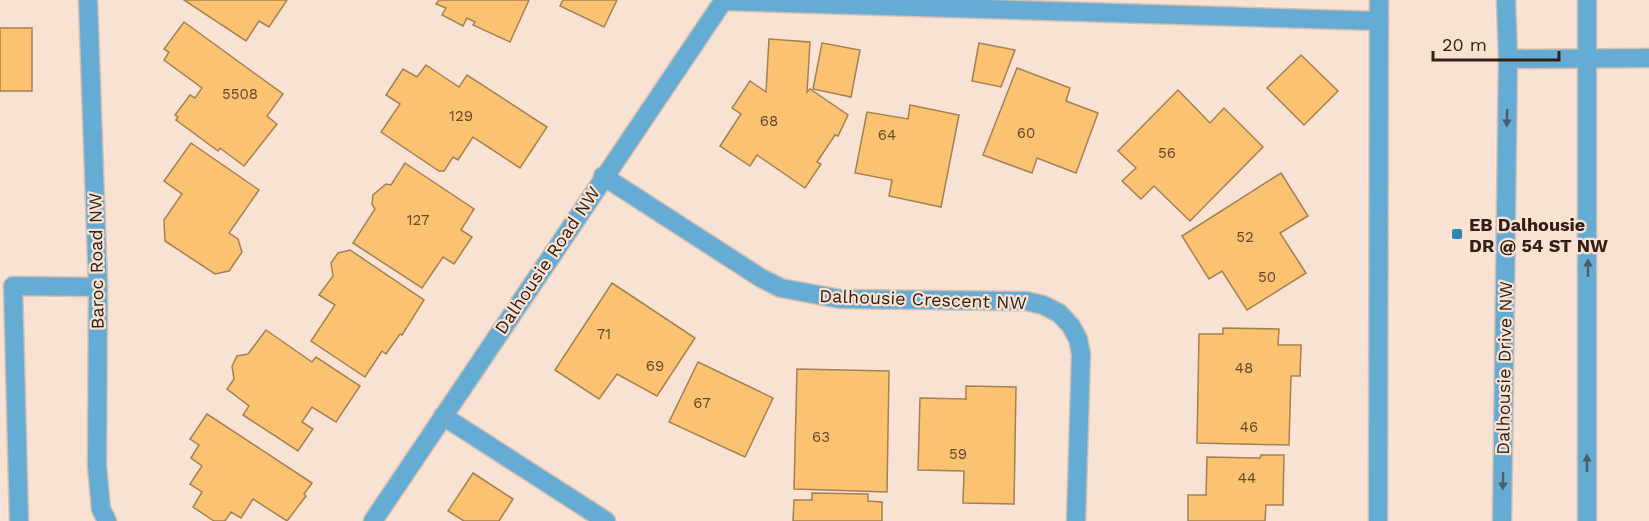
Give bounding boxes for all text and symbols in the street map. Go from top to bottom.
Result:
scale bar [1433,24,1559,62]
text: 20 m [1442,34,1487,55]
house number: 5508 [222,85,258,103]
house number: 129 [449,107,473,125]
one-way arrow [1502,108,1512,127]
house number: 68 [760,112,778,130]
house number: 60 [1017,124,1035,142]
house number: 64 [878,126,896,144]
house number: 56 [1158,144,1176,162]
street label: Dalhousie Road NW [490,182,604,338]
street label: Baroc Road NW [84,193,108,329]
house number: 127 [407,211,429,229]
place label: EB Dalhousie DR @ 54 ST NW [1469,214,1608,256]
marker: EB Dalhousie DR @ 54 ST NW [1450,227,1464,241]
house number: 52 [1236,228,1254,246]
one-way arrow [1583,258,1593,277]
house number: 50 [1258,268,1276,286]
street label: Dalhousie Drive NW [1492,281,1516,455]
street label: Dalhousie Crescent NW [819,285,1027,313]
house number: 71 [597,325,611,343]
house number: 69 [646,357,664,375]
house number: 48 [1235,359,1253,377]
house number: 67 [693,394,711,412]
house number: 46 [1240,418,1258,436]
house number: 63 [812,428,830,446]
house number: 59 [949,445,967,463]
one-way arrow [1582,453,1592,472]
house number: 44 [1238,469,1256,487]
one-way arrow [1498,471,1508,490]

